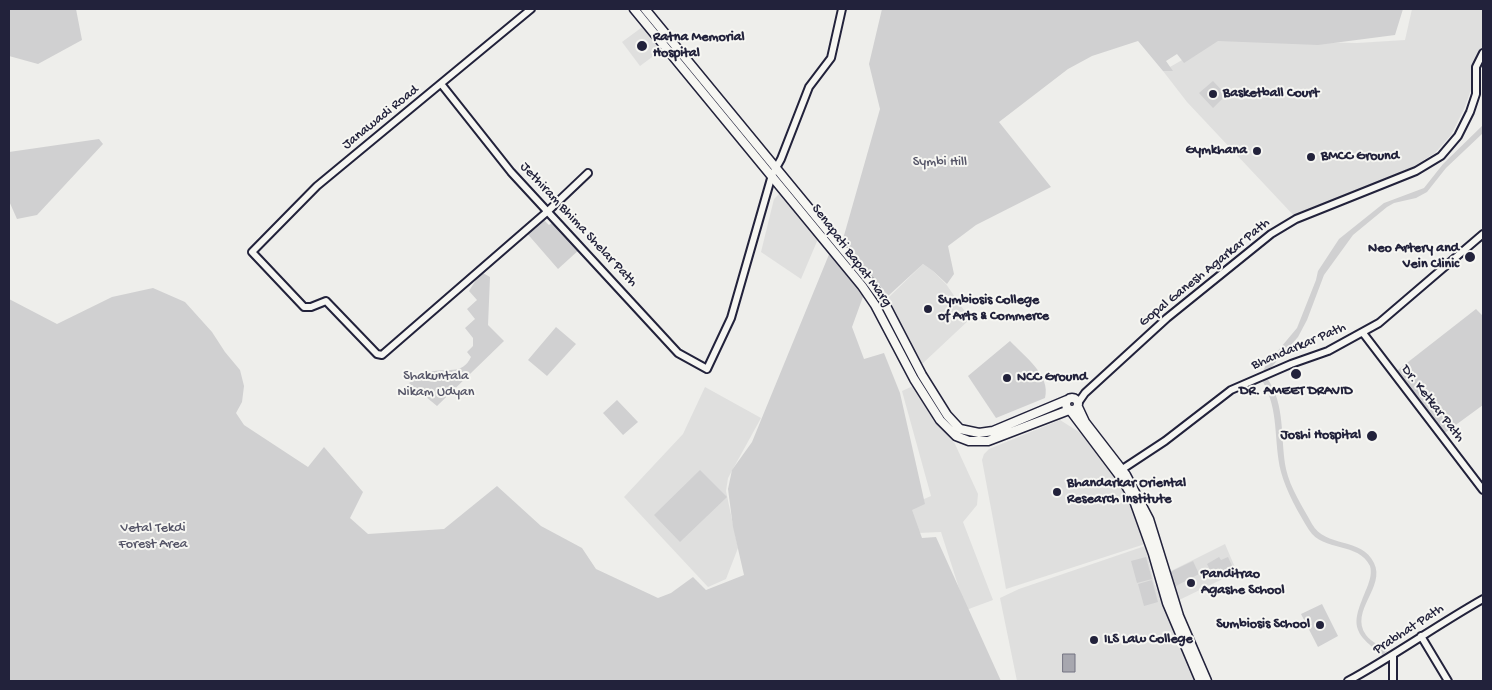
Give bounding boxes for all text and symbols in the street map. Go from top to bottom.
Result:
place label: Ratna Memorial Hospital [653,30,745,62]
marker: Ratna Memorial Hospital [635,39,649,53]
street label: Janawadi Road [339,82,423,154]
place label: Basketball Court [1223,86,1319,102]
marker: Basketball Court [1207,88,1219,100]
place label: Gymkhana [1185,143,1247,159]
marker: Gymkhana [1251,145,1263,157]
place label: BMCC Ground [1321,149,1399,165]
marker: BMCC Ground [1305,151,1317,163]
park label: Symbi Hill [913,155,967,171]
street label: Jethiram Bhima Shelar Path [516,159,640,291]
street label: Senapati Bapat Marg [807,201,895,311]
street label: Gopal Ganesh Agarkar Path [1136,215,1274,331]
place label: Neo Artery and Vein Clinic [1368,241,1459,274]
marker: Neo Artery and Vein Clinic [1463,250,1477,264]
place label: Symbiosis College of Arts & Commerce [938,293,1049,326]
marker: Symbiosis College of Arts & Commerce [922,303,934,315]
street label: Bhandarkar Path [1249,320,1349,374]
street label: Dr. Ketkar Path [1397,362,1467,446]
marker: DR. AMEET DRAVID [1289,367,1303,381]
park label: Shakuntala Nikam Udyan [397,369,475,402]
place label: NCC Ground [1017,370,1087,386]
marker: NCC Ground [1001,372,1013,384]
place label: DR. AMEET DRAVID [1239,384,1353,400]
place label: Joshi Hospital [1280,428,1361,444]
marker: Joshi Hospital [1365,429,1379,443]
place label: Bhandarkar Oriental Research Institute [1067,476,1186,508]
marker: Bhandarkar Oriental Research Institute [1051,486,1063,498]
park label: Vetal Tekdi Forest Area [118,521,188,554]
place label: Panditrao Agashe School [1201,567,1285,600]
marker: Panditrao Agashe School [1185,577,1197,589]
street label: Prabhat Path [1371,601,1447,659]
place label: Sumbiosis School [1216,617,1310,633]
marker: Sumbiosis School [1314,619,1326,631]
place label: ILS Law College [1104,632,1193,648]
marker: ILS Law College [1088,634,1100,646]

